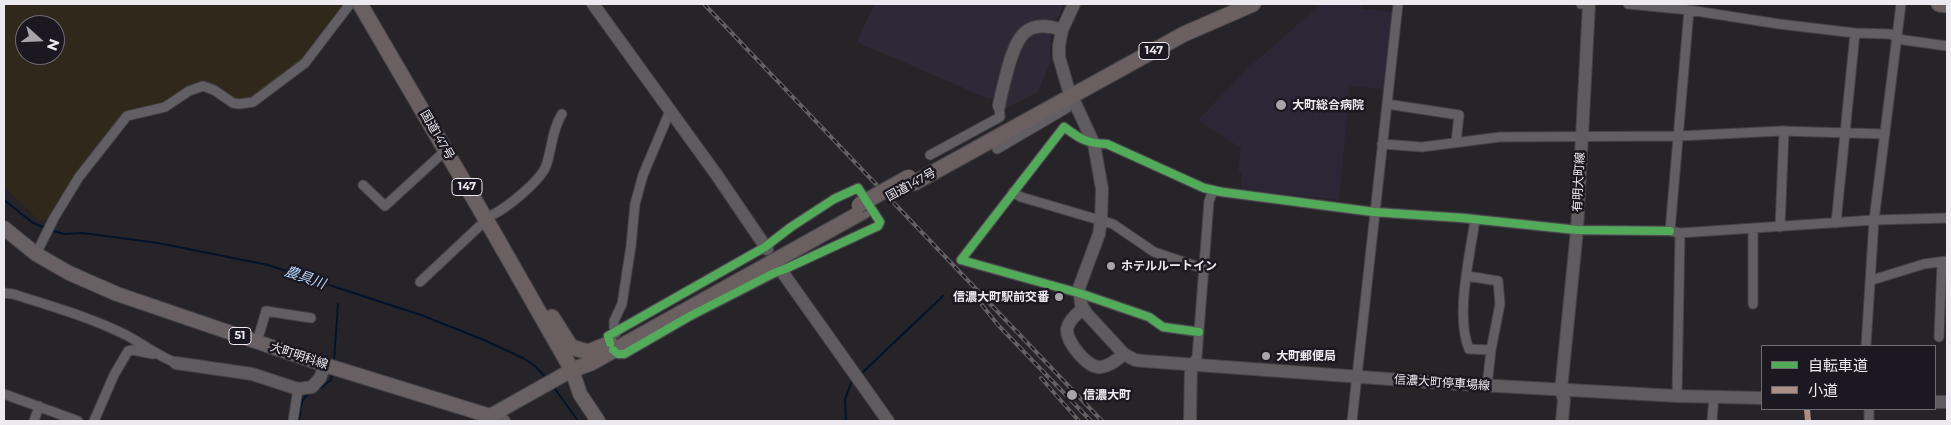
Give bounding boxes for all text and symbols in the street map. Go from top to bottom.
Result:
north arrow [15,15,65,65]
text: N [43,36,64,53]
road number: 147 [1139,42,1169,59]
marker: 大町総合病院 [1274,98,1288,112]
place label: 大町総合病院 [1292,98,1364,112]
street label: 国道147号 [417,108,457,162]
street label: 有明大町線 [1570,152,1588,212]
street label: 国道147号 [884,165,938,205]
road number: 147 [452,178,482,196]
place label: ホテルルートイン [1121,259,1217,273]
marker: ホテルルートイン [1105,260,1117,272]
water label: 農具川 [282,263,328,293]
place label: 信濃大町駅前交番 [953,290,1049,304]
marker: 信濃大町駅前交番 [1053,291,1065,303]
road number: 51 [229,328,251,344]
street label: 大町明科線 [268,340,330,372]
legend [1761,345,1936,410]
place label: 大町郵便局 [1276,349,1336,363]
marker: 大町郵便局 [1260,350,1272,362]
text: 自転車道 [1808,356,1868,375]
street label: 信濃大町停車場線 [1394,372,1490,394]
text: 小道 [1808,381,1838,400]
marker: 信濃大町 [1065,388,1079,402]
place label: 信濃大町 [1083,388,1131,402]

